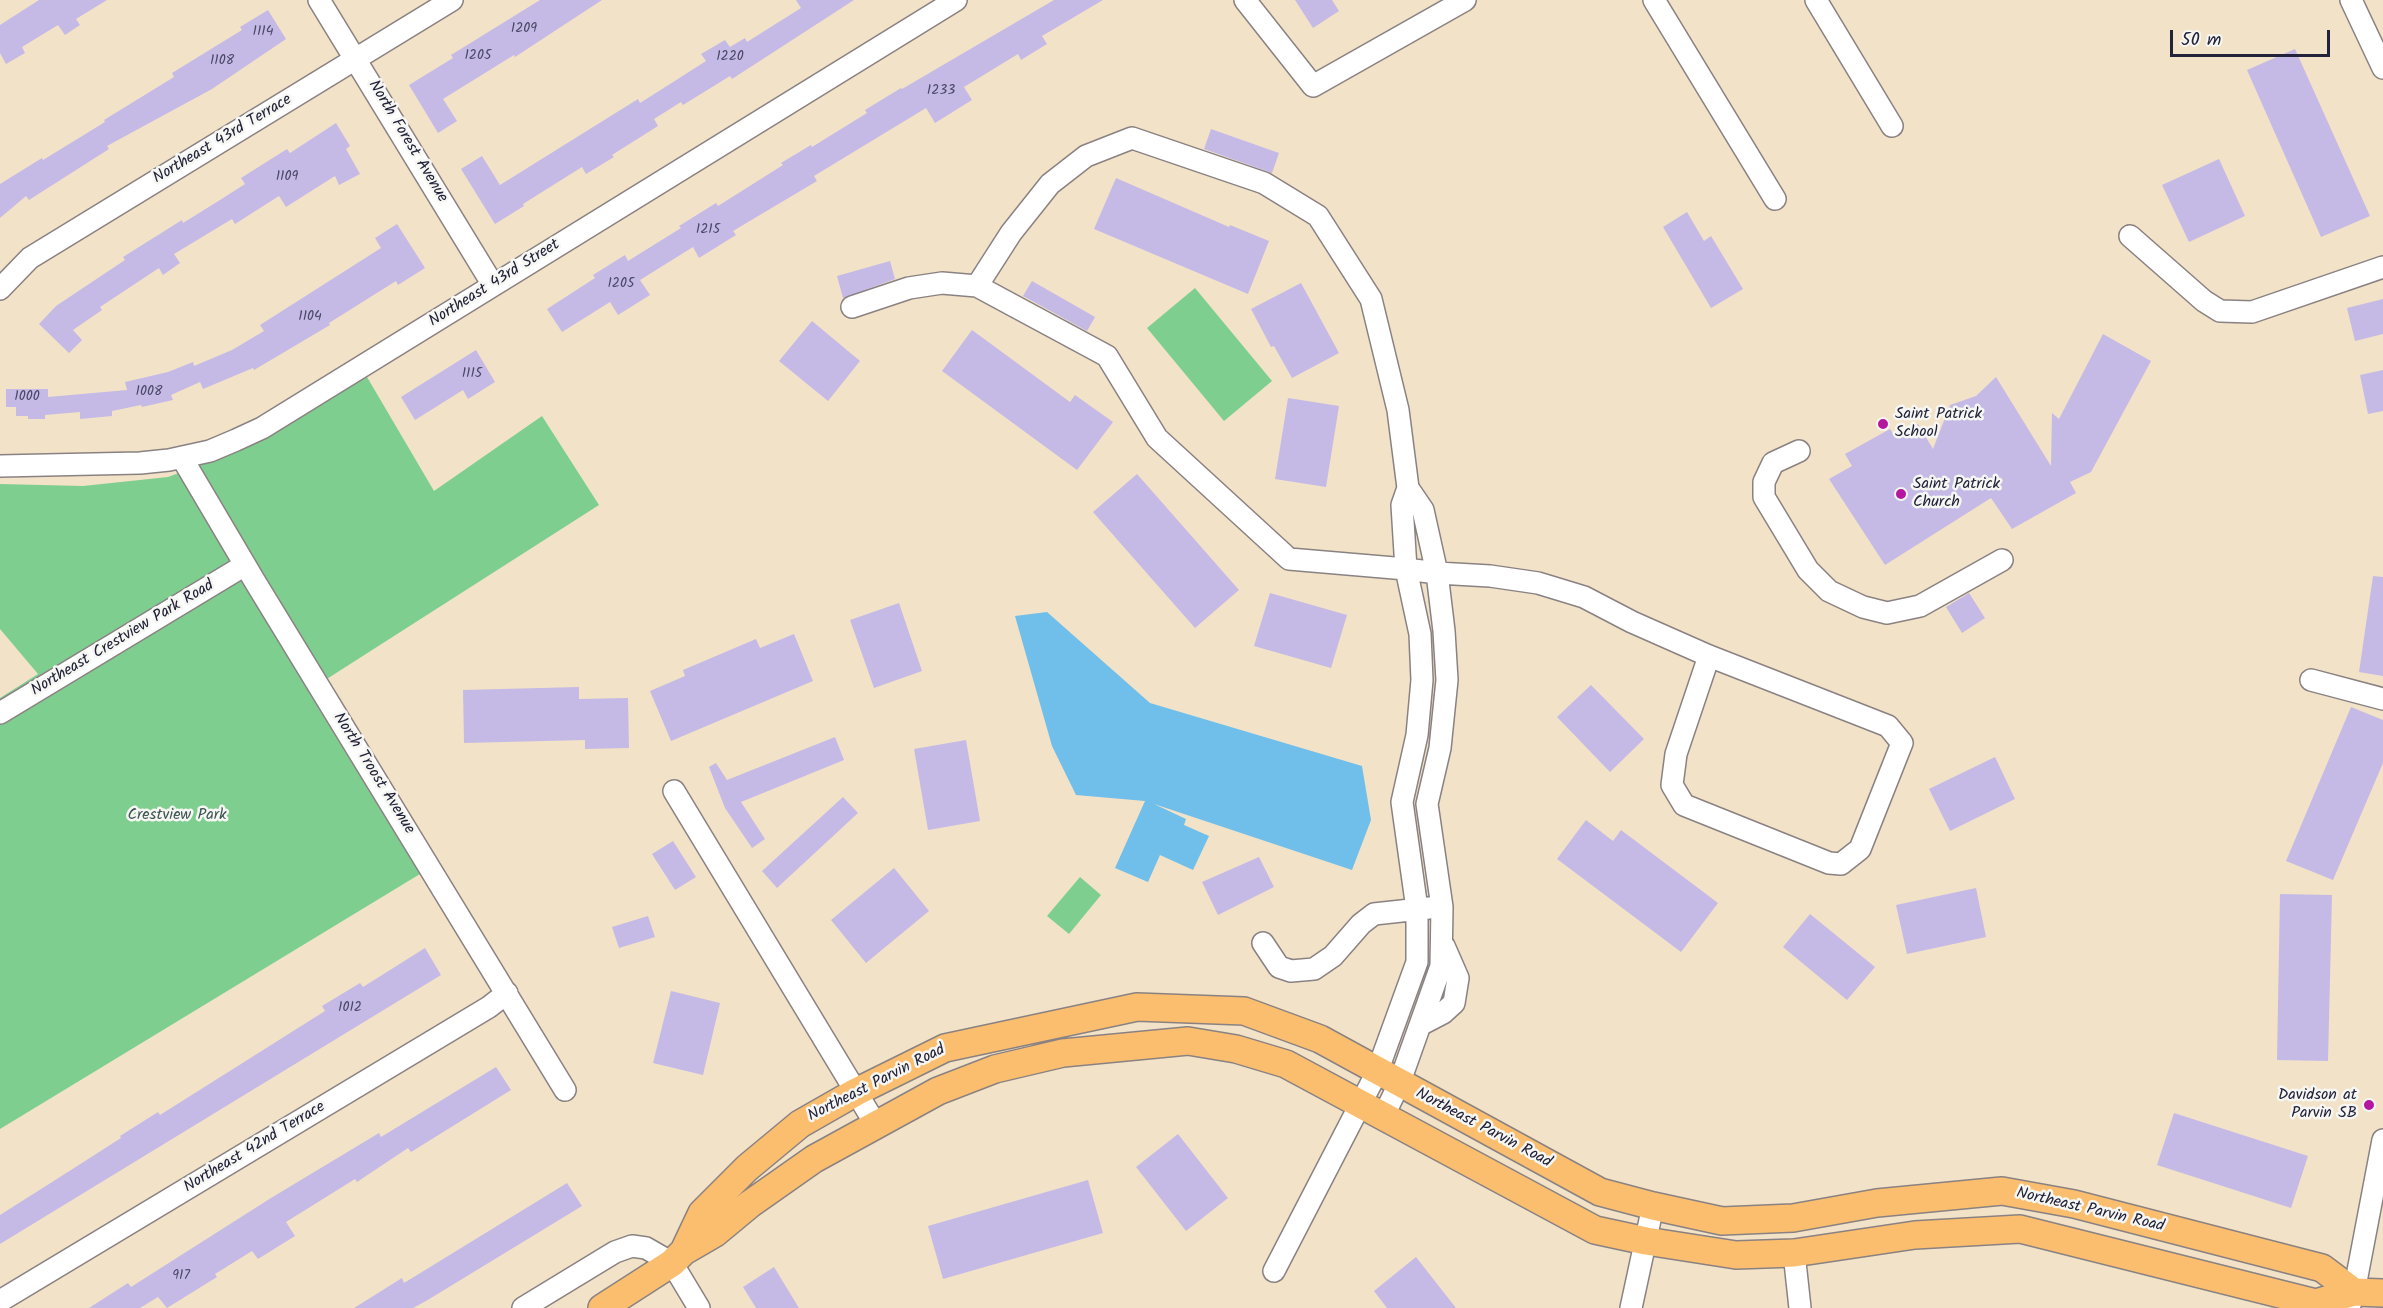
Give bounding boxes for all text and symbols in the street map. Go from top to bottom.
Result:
scale bar [2173,18,2334,56]
house number: 1209 [511,22,537,38]
house number: 1114 [253,25,273,41]
text: 50 m [2181,26,2221,55]
house number: 1205 [464,49,492,65]
house number: 1220 [716,50,744,66]
house number: 1108 [210,54,234,70]
street label: North Forest Avenue [363,77,451,207]
house number: 1233 [927,84,955,100]
street label: Northeast 43rd Terrace [150,91,296,189]
house number: 1109 [276,170,298,186]
house number: 1215 [696,223,720,239]
street label: Northeast 43rd Street [426,236,564,332]
house number: 1205 [607,277,635,293]
house number: 1104 [298,310,322,326]
house number: 1115 [462,367,482,383]
house number: 1008 [136,385,162,401]
house number: 1000 [14,390,40,406]
place label: Saint Patrick School [1895,405,1982,443]
marker: Saint Patrick School [1876,417,1890,431]
place label: Saint Patrick Church [1913,475,2000,513]
marker: Saint Patrick Church [1894,487,1908,501]
street label: Northeast Crestview Park Road [28,577,218,701]
street label: North Troost Avenue [328,710,418,838]
park label: Crestview Park [127,806,227,826]
house number: 1012 [338,1001,362,1017]
street label: Northeast Parvin Road [805,1041,949,1127]
street label: Northeast Parvin Road [1412,1085,1554,1173]
place label: Davidson at Parvin SB [2278,1086,2357,1124]
street label: Northeast 42nd Terrace [181,1098,329,1198]
marker: Davidson at Parvin SB [2362,1098,2376,1112]
street label: Northeast Parvin Road [2014,1185,2166,1237]
house number: 917 [172,1269,190,1285]

